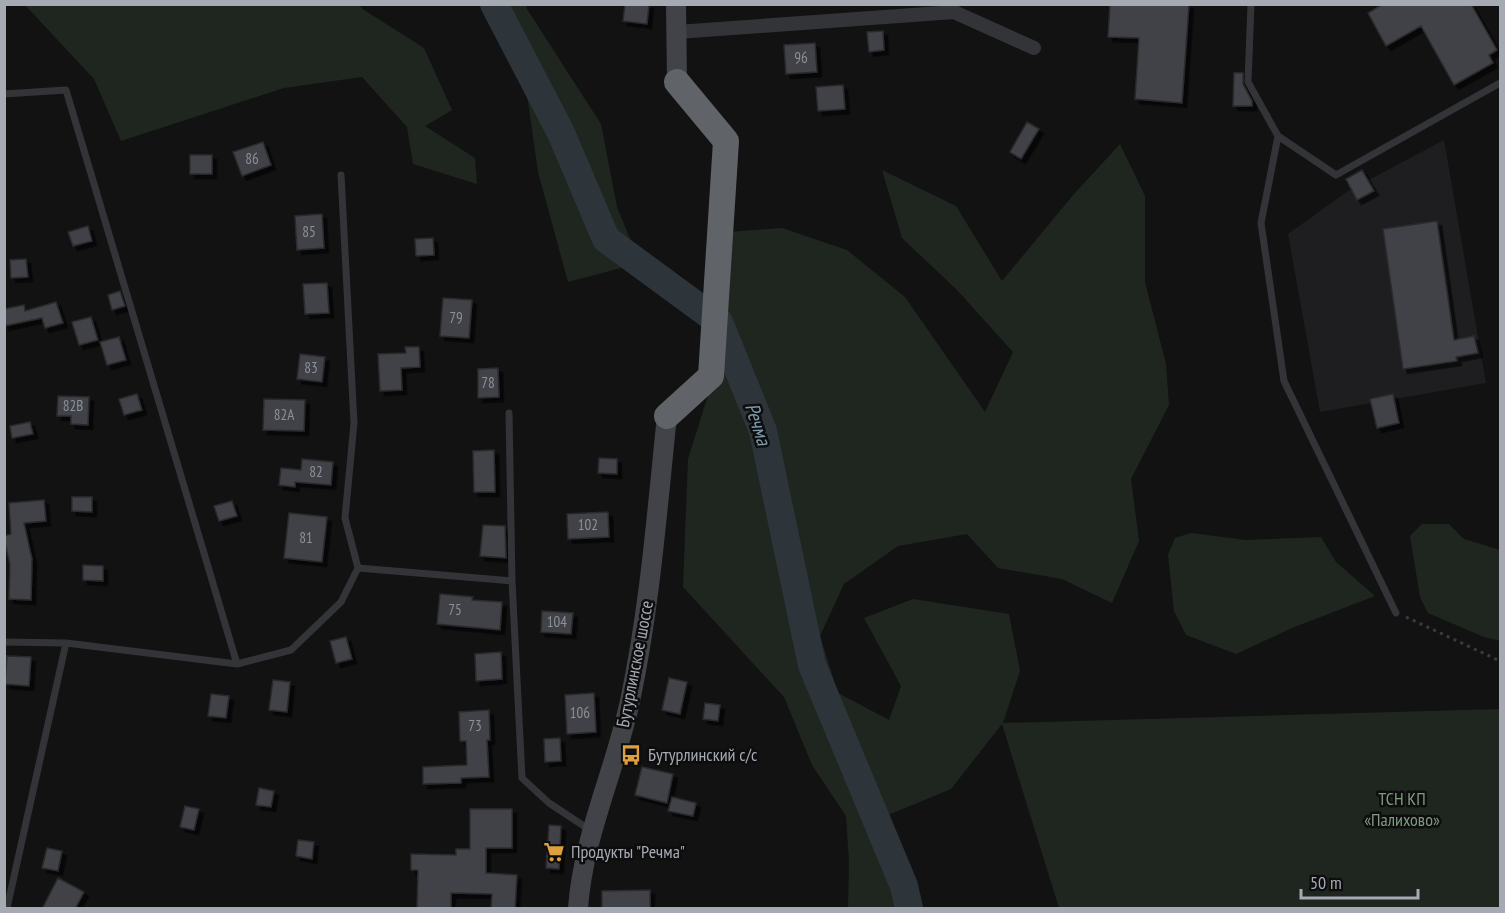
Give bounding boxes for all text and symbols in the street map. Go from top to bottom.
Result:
house number: 96 [794,48,808,67]
house number: 86 [245,149,259,168]
house number: 85 [302,222,316,241]
house number: 79 [449,308,463,327]
house number: 83 [304,358,318,377]
house number: 78 [481,373,495,392]
house number: 82В [63,396,83,415]
water label: Речма [739,400,777,449]
house number: 82А [274,405,295,424]
house number: 82 [309,462,323,481]
house number: 102 [578,515,598,534]
house number: 81 [299,528,313,547]
street label: Бутурлинское шоссе [611,599,658,729]
house number: 75 [448,600,462,619]
house number: 104 [547,612,567,631]
house number: 106 [570,703,590,722]
house number: 73 [468,716,482,735]
bus stop icon: Бутурлинский с/с [619,743,643,767]
place label: Бутурлинский с/с [648,743,758,766]
park label: ТСН КП «Палихово» [1364,787,1440,831]
supermarket icon: Продукты "Речма" [542,840,566,864]
place label: Продукты "Речма" [571,840,685,863]
scale bar [1301,862,1418,900]
text: 50 m [1310,871,1342,894]

